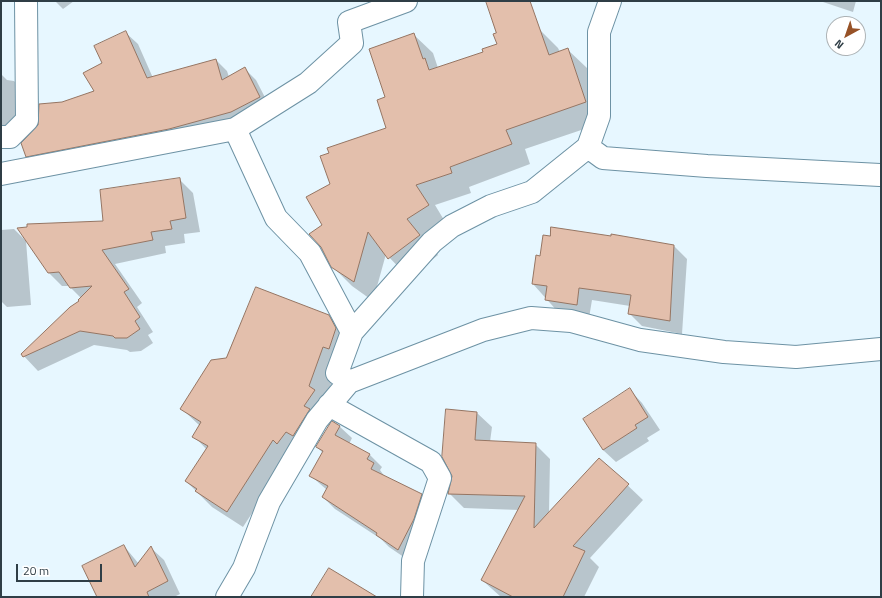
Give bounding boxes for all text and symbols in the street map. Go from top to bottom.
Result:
north arrow [826,16,866,56]
text: N [831,36,847,53]
scale bar [18,556,104,582]
text: 20 m [23,561,49,580]

